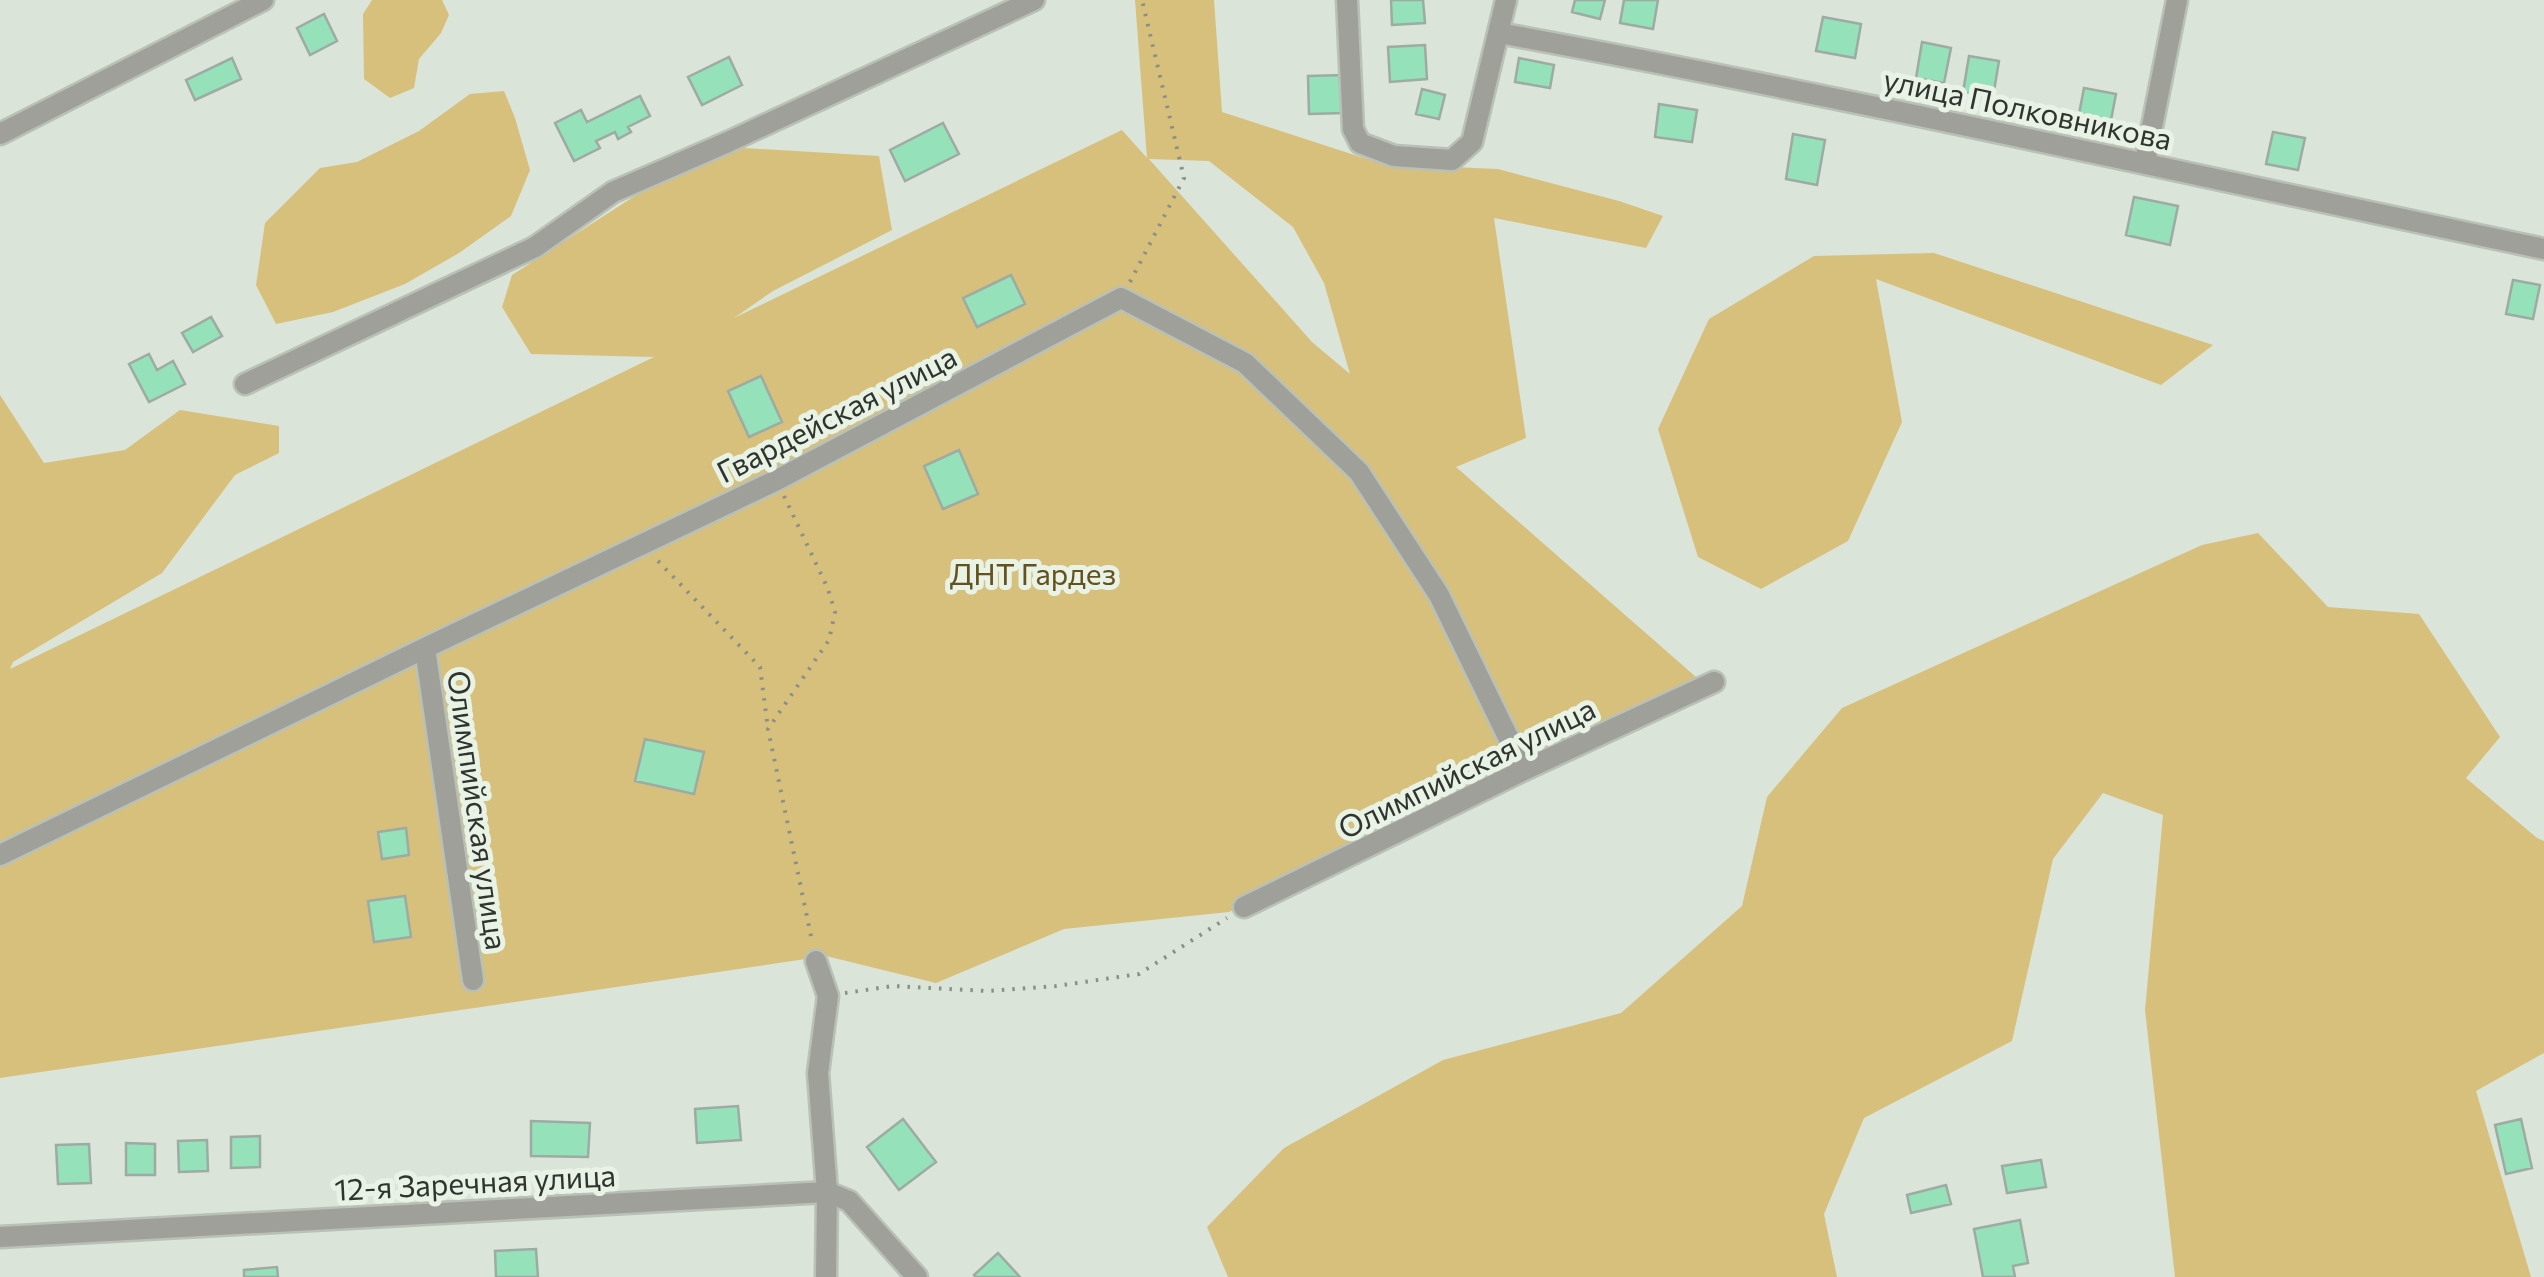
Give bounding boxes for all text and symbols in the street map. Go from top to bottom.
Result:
street label: улица Полковникова [1881,59,2175,157]
street label: Гвардейская улица [710,337,962,489]
park label: ДНТ Гардез [950,554,1116,591]
street label: Олимпийская улица [441,668,517,952]
street label: Олимпийская улица [1331,689,1601,845]
street label: 12-я Заречная улица [333,1155,617,1207]

